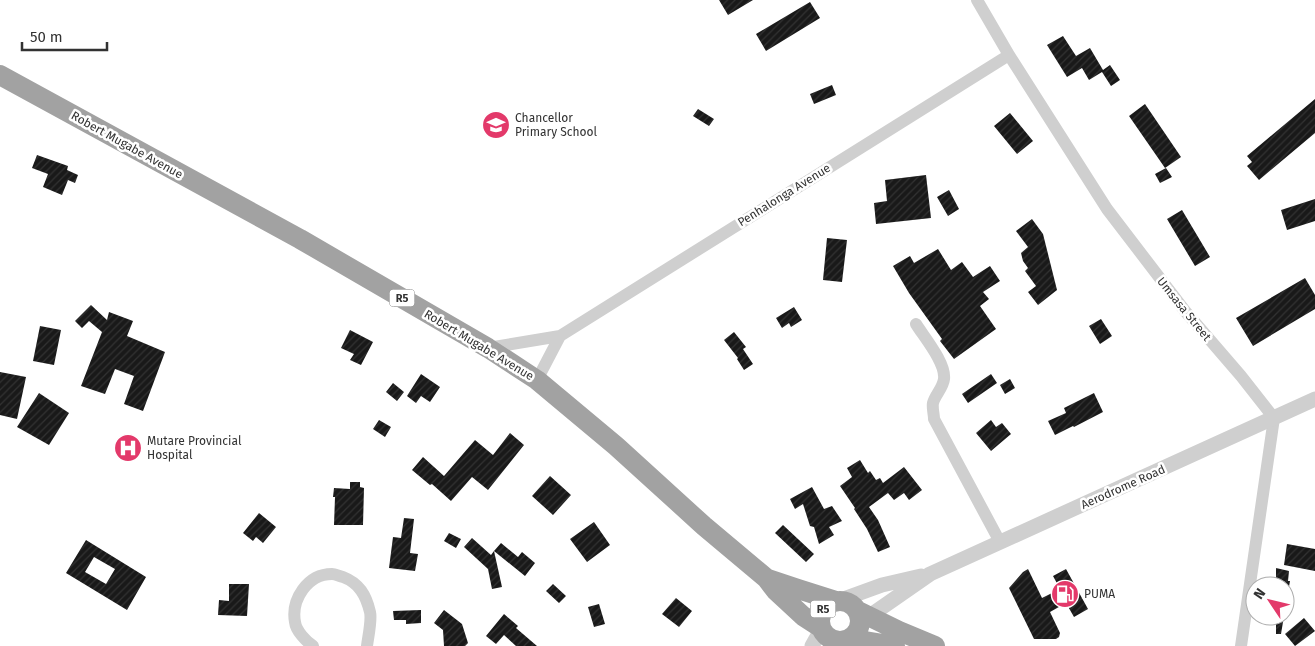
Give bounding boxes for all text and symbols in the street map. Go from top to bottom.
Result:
scale bar [22,20,108,52]
text: 50 m [30,28,63,46]
street label: Robert Mugabe Avenue [69,108,185,182]
school or university icon: Chancellor Primary School [481,110,511,140]
place label: Chancellor Primary School [515,111,598,139]
street label: Penhalonga Avenue [735,161,833,229]
street label: Umsasa Street [1154,274,1214,344]
road number: R5 [390,290,414,306]
street label: Robert Mugabe Avenue [422,307,536,383]
hospital icon: Mutare Provincial Hospital [113,433,143,463]
place label: Mutare Provincial Hospital [147,434,242,462]
street label: Aerodrome Road [1079,462,1167,512]
north arrow [1245,576,1295,626]
fuel station icon: PUMA [1050,579,1080,609]
text: N [1250,585,1269,603]
place label: PUMA [1084,587,1115,601]
road number: R5 [810,600,836,618]

